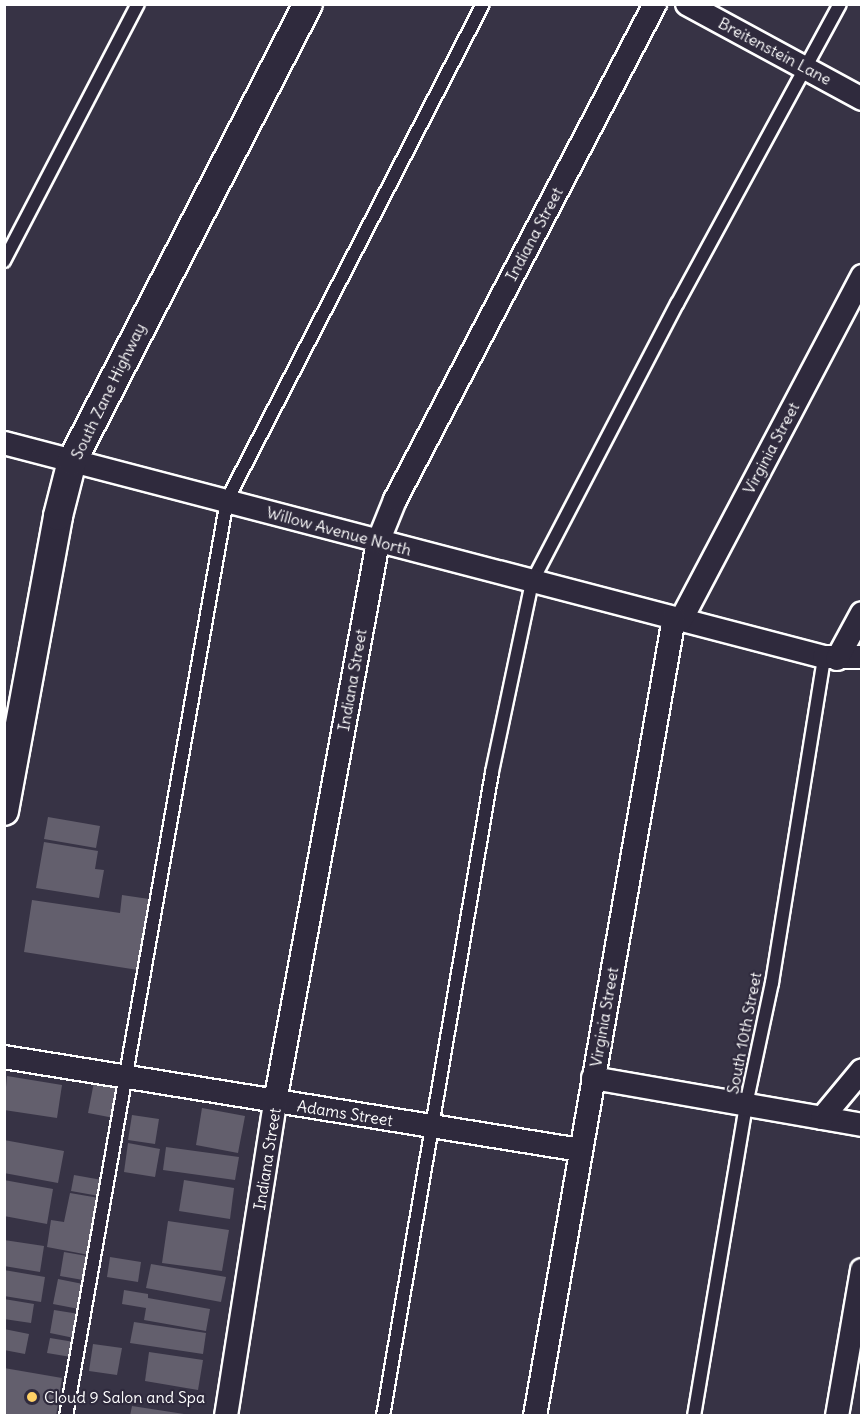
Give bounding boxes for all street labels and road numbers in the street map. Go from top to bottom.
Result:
street label: Breitenstein Lane [715,13,835,89]
street label: Indiana Street [501,184,567,284]
street label: South Zane Highway [67,320,149,462]
street label: Virginia Street [739,399,803,497]
street label: Willow Avenue North [264,502,414,560]
street label: Indiana Street [334,628,370,732]
street label: Virginia Street [586,966,622,1068]
street label: South 10th Street [723,970,765,1096]
street label: Adams Street [296,1096,394,1130]
street label: Indiana Street [249,1107,285,1211]

